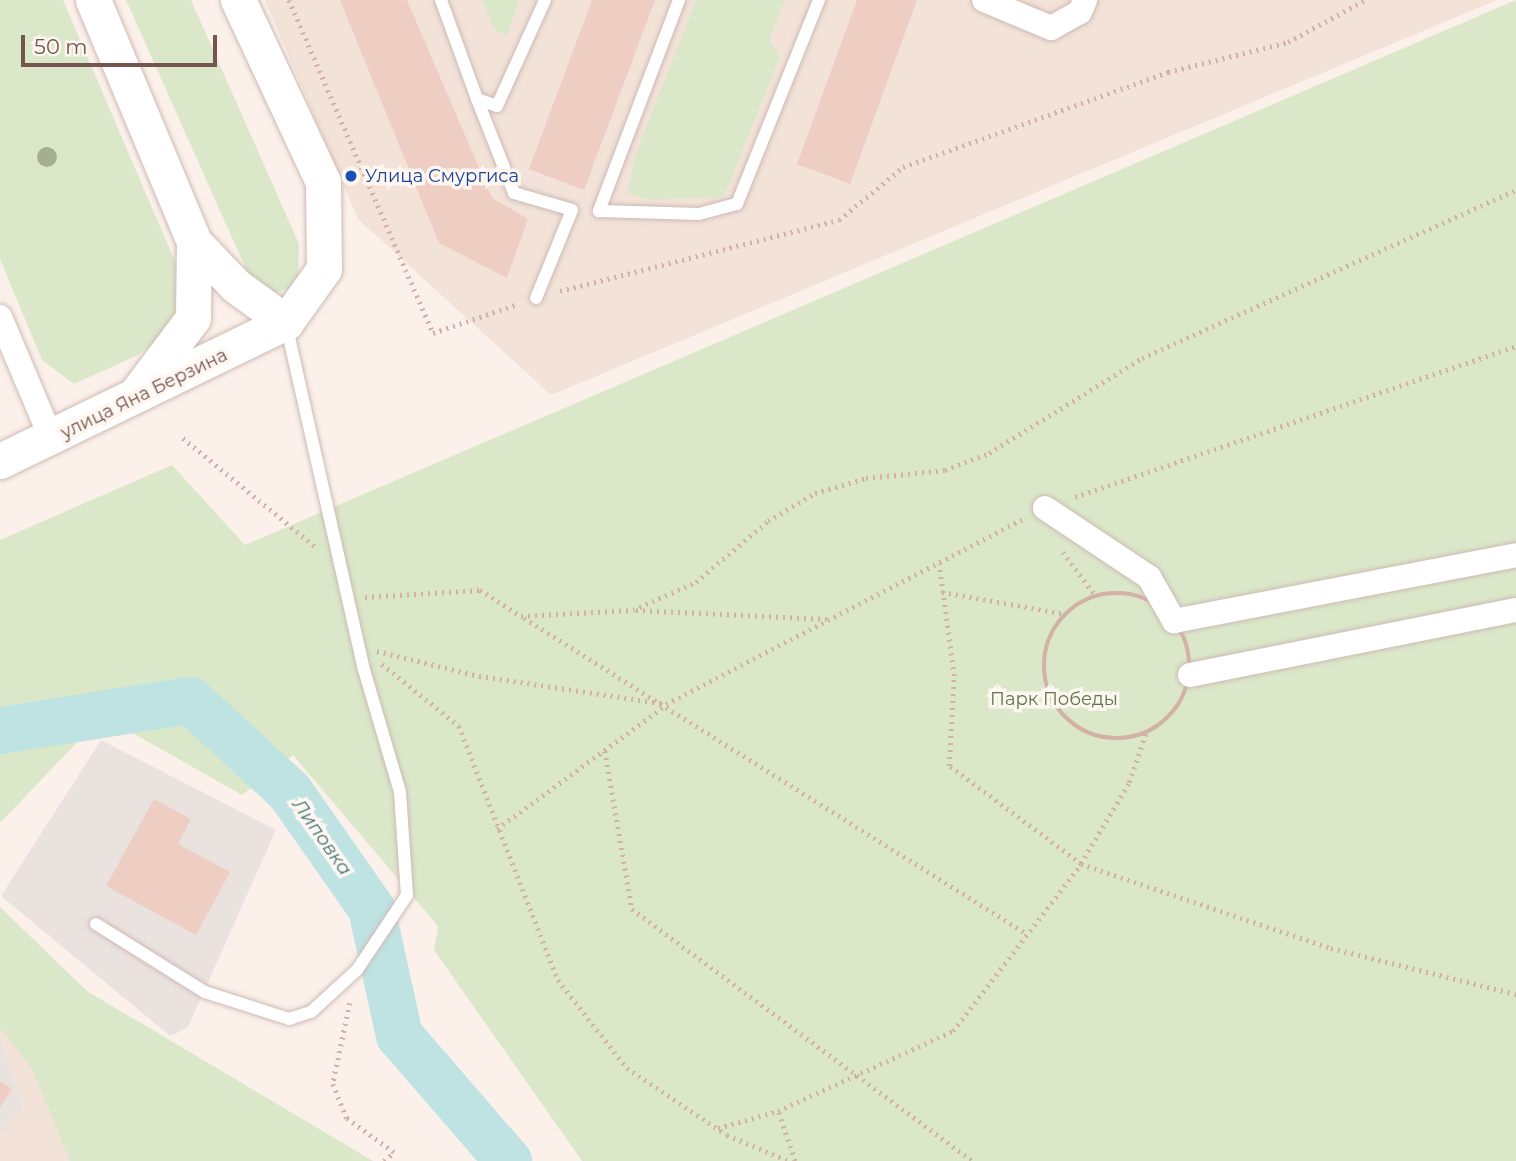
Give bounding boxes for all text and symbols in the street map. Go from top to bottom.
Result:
scale bar [24,21,220,65]
text: 50 m [34,34,88,59]
place label: Улица Смургиса [365,165,519,187]
marker: Улица Смургиса [343,168,359,184]
street label: улица Яна Берзина [57,344,231,444]
park label: Парк Победы [990,688,1118,710]
water label: Липовка [287,794,357,880]

